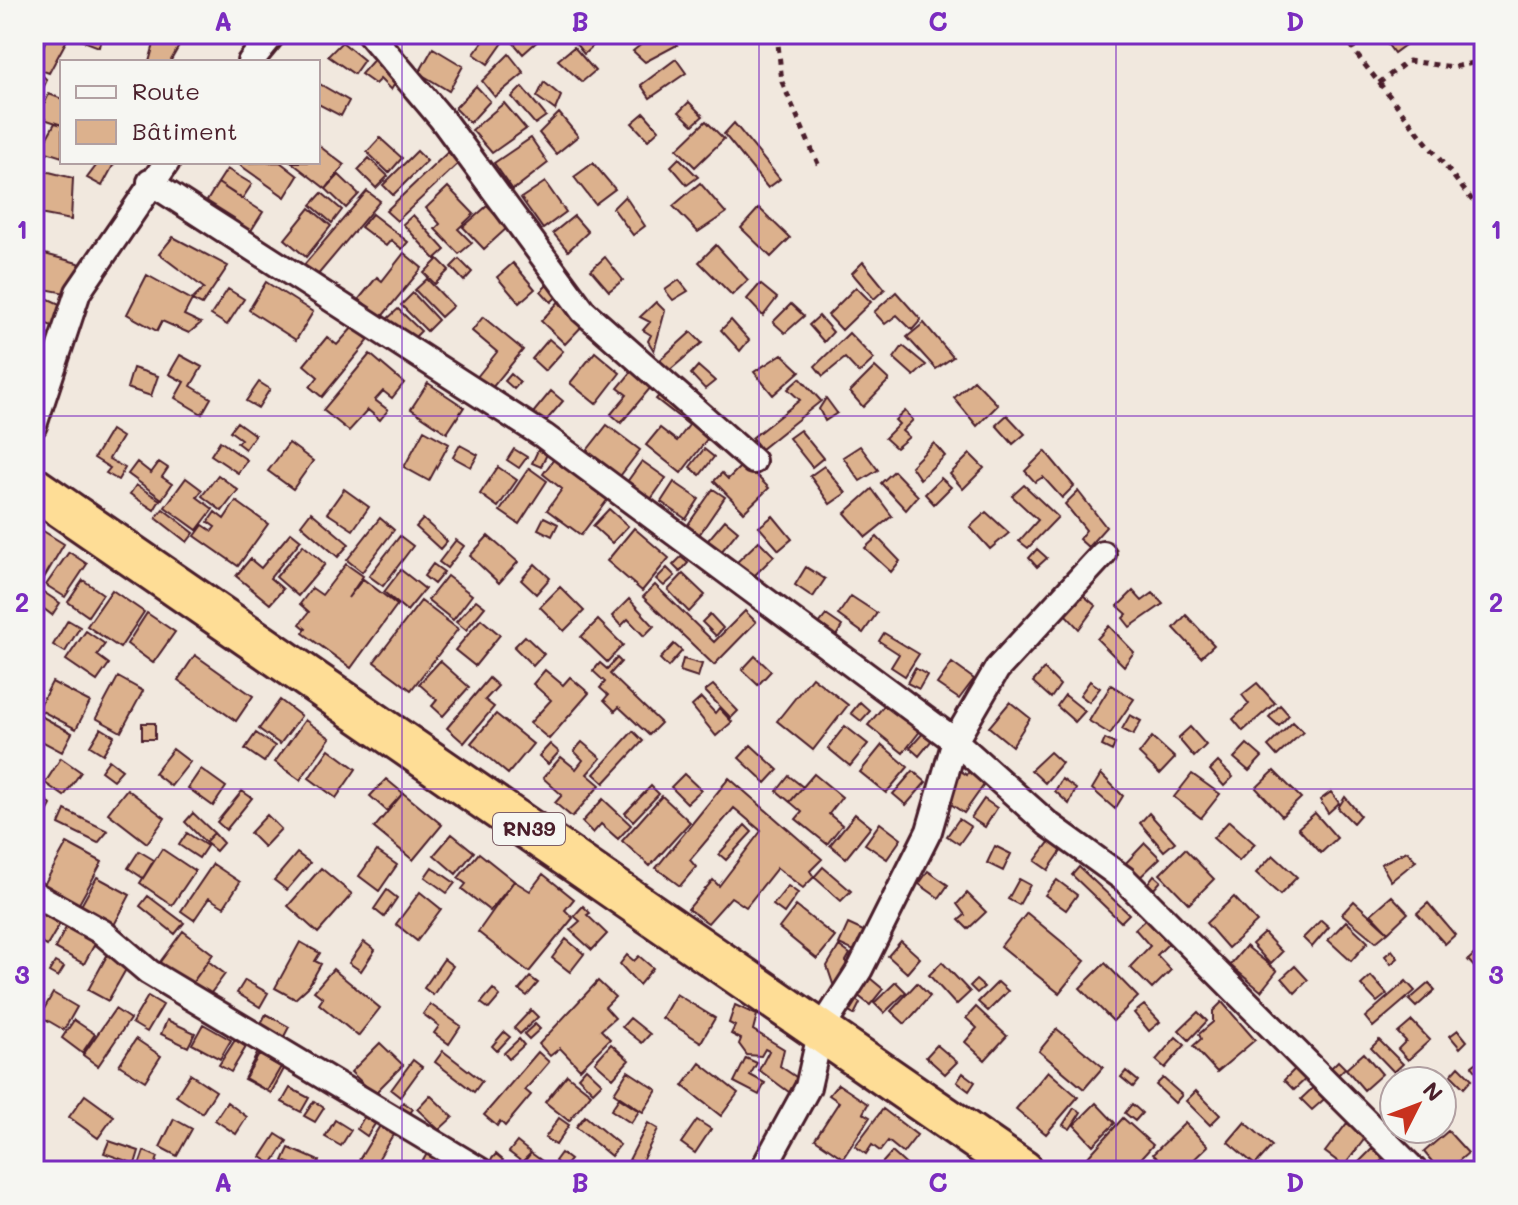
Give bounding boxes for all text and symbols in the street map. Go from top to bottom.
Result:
text: A [214,4,232,38]
text: B [571,4,589,38]
text: C [928,4,948,38]
text: D [1286,4,1304,38]
legend [60,60,320,164]
text: Route [132,75,200,106]
text: Bâtiment [132,115,238,146]
text: 1 [16,212,28,246]
text: 1 [1490,212,1502,246]
text: 2 [15,585,29,619]
text: 2 [1489,585,1503,619]
road number: RN39 [493,813,565,845]
text: 3 [14,957,30,991]
text: 3 [1488,957,1504,991]
north arrow [1378,1065,1458,1145]
text: N [1417,1075,1450,1107]
text: A [214,1165,232,1199]
text: B [571,1165,589,1199]
text: C [928,1165,948,1199]
text: D [1286,1165,1304,1199]

